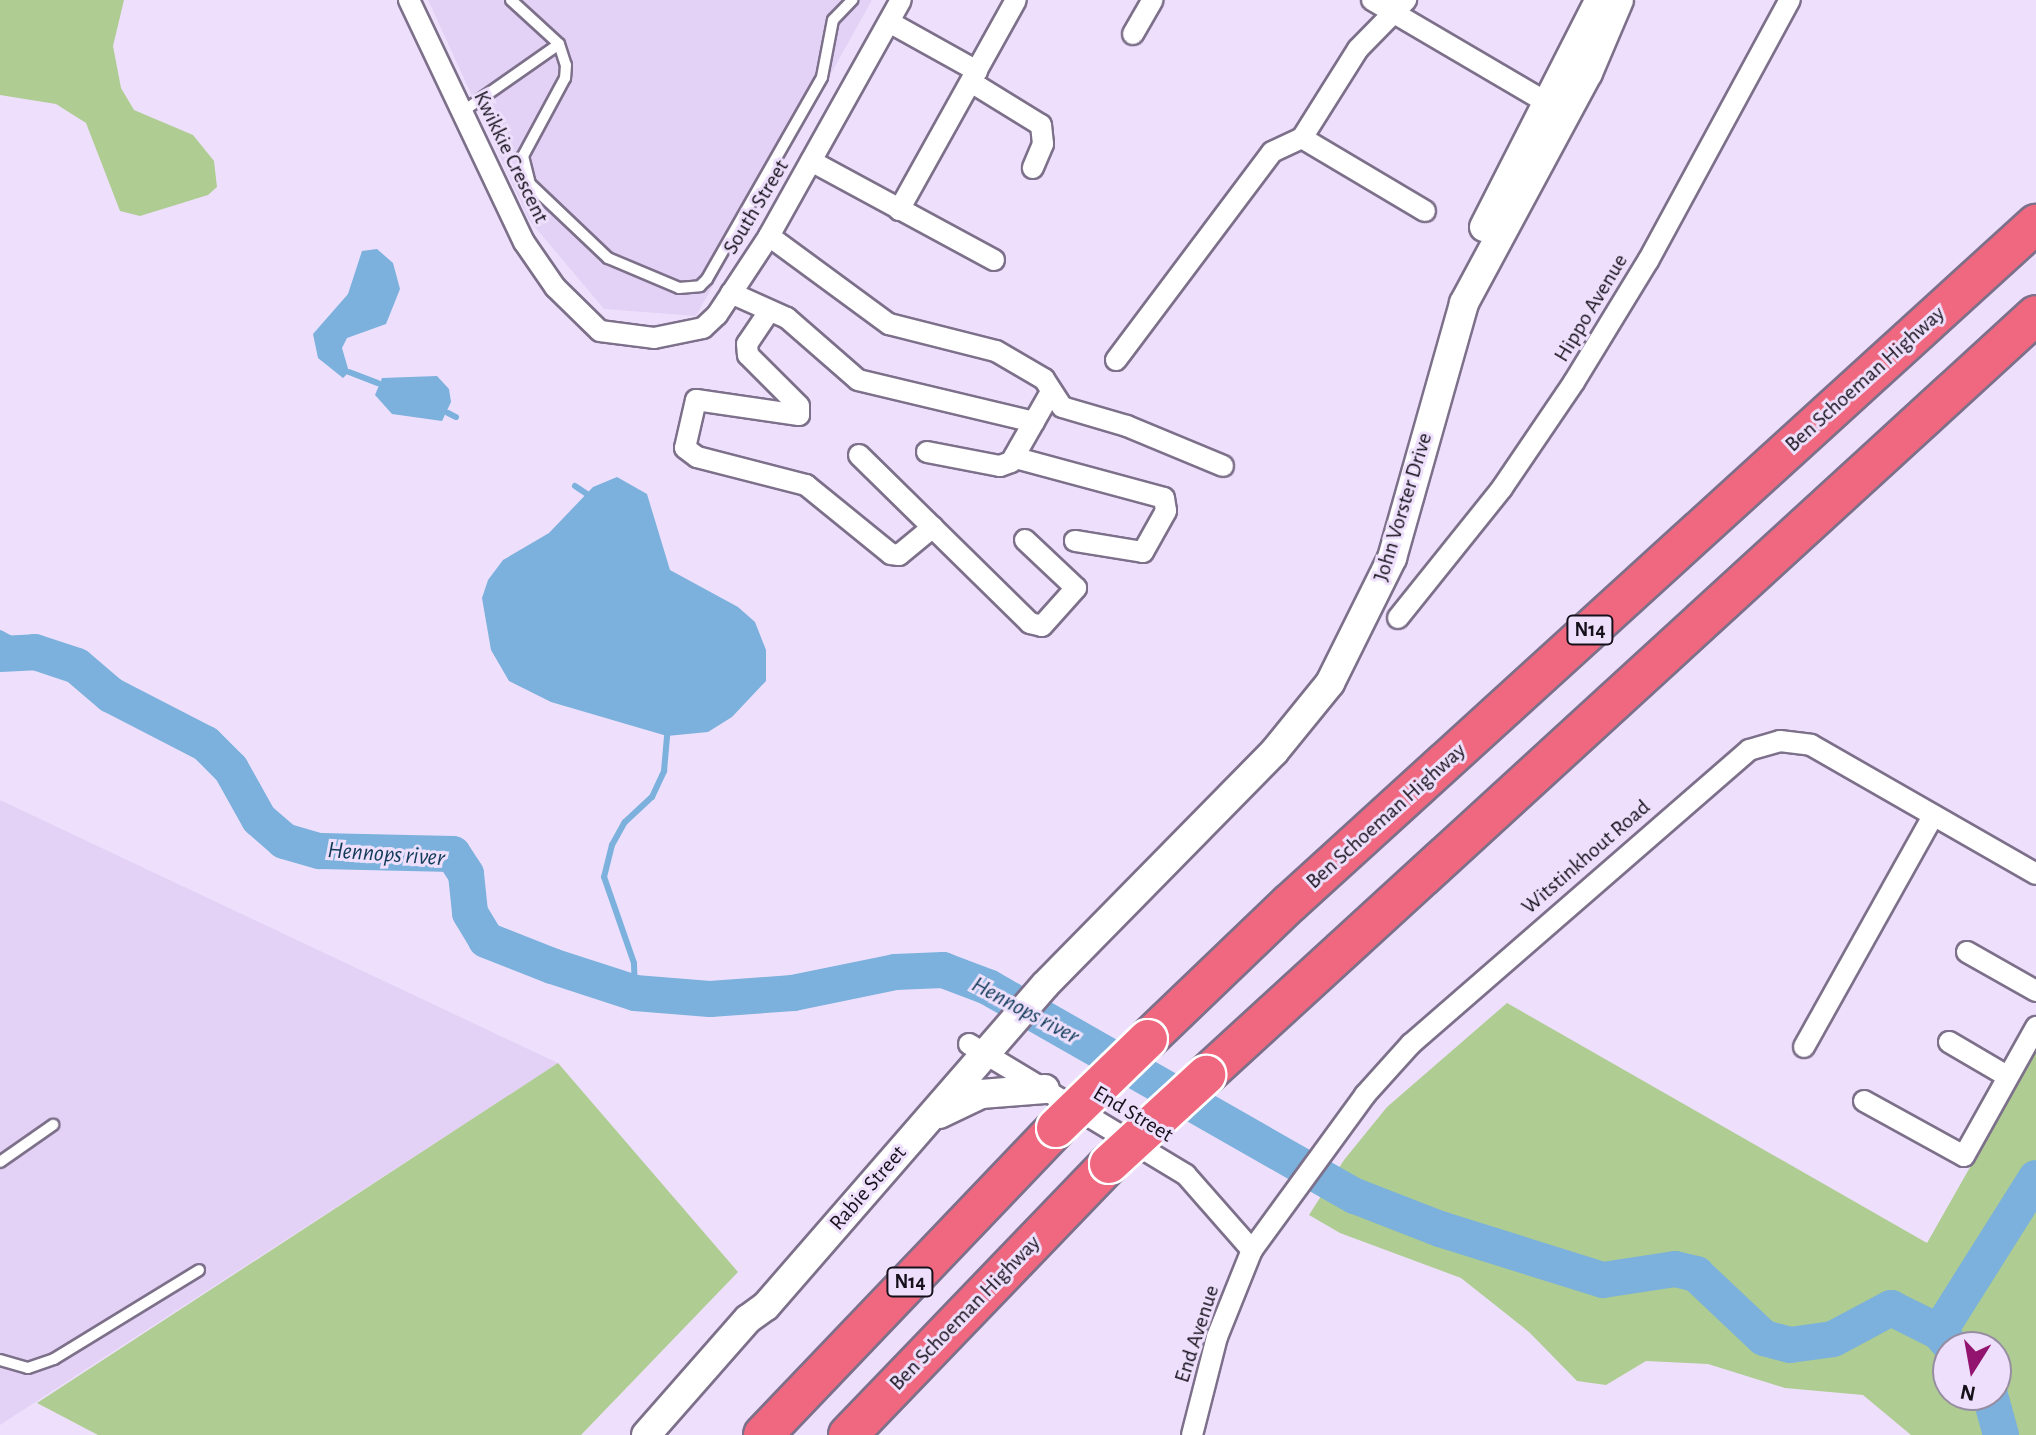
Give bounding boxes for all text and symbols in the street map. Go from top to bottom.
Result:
street label: Kwikkie Crescent [468,86,554,228]
street label: South Street [717,155,795,259]
street label: Hippo Avenue [1548,249,1634,367]
street label: Ben Schoeman Highway [1780,300,1950,458]
street label: John Vorster Drive [1368,430,1438,584]
road number: N14 [1566,614,1614,646]
street label: Ben Schoeman Highway [1301,737,1471,895]
street label: Witstinkhout Road [1516,794,1656,920]
water label: Hennops river [326,837,446,873]
water label: Hennops river [966,971,1084,1051]
street label: End Street [1088,1080,1178,1148]
street label: Rabie Street [824,1140,912,1236]
street label: Ben Schoeman Highway [884,1230,1046,1396]
road number: N14 [886,1266,934,1298]
street label: End Avenue [1169,1282,1225,1386]
north arrow [1932,1331,2012,1411]
text: N [1958,1380,1977,1405]

